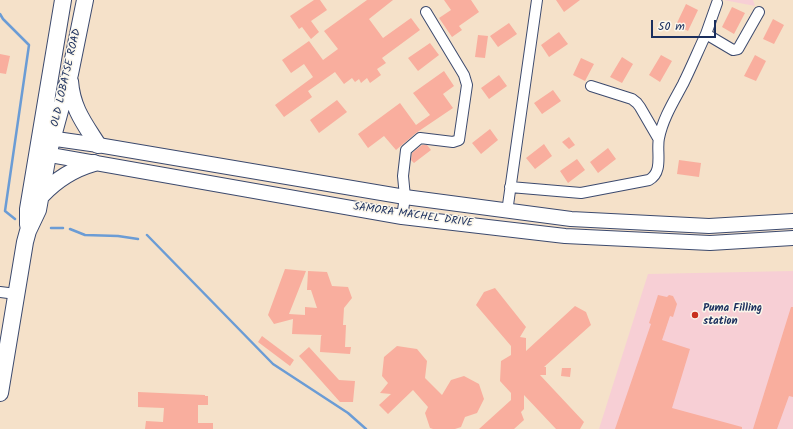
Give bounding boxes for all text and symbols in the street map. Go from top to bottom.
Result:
scale bar [653,12,718,38]
text: 50 m [658,17,685,36]
street label: OLD LOBATSE ROAD [49,28,85,128]
street label: SAMORA MACHEL DRIVE [352,201,474,231]
place label: Puma Filling station [703,302,762,328]
marker: Puma Filling station [690,310,700,320]

